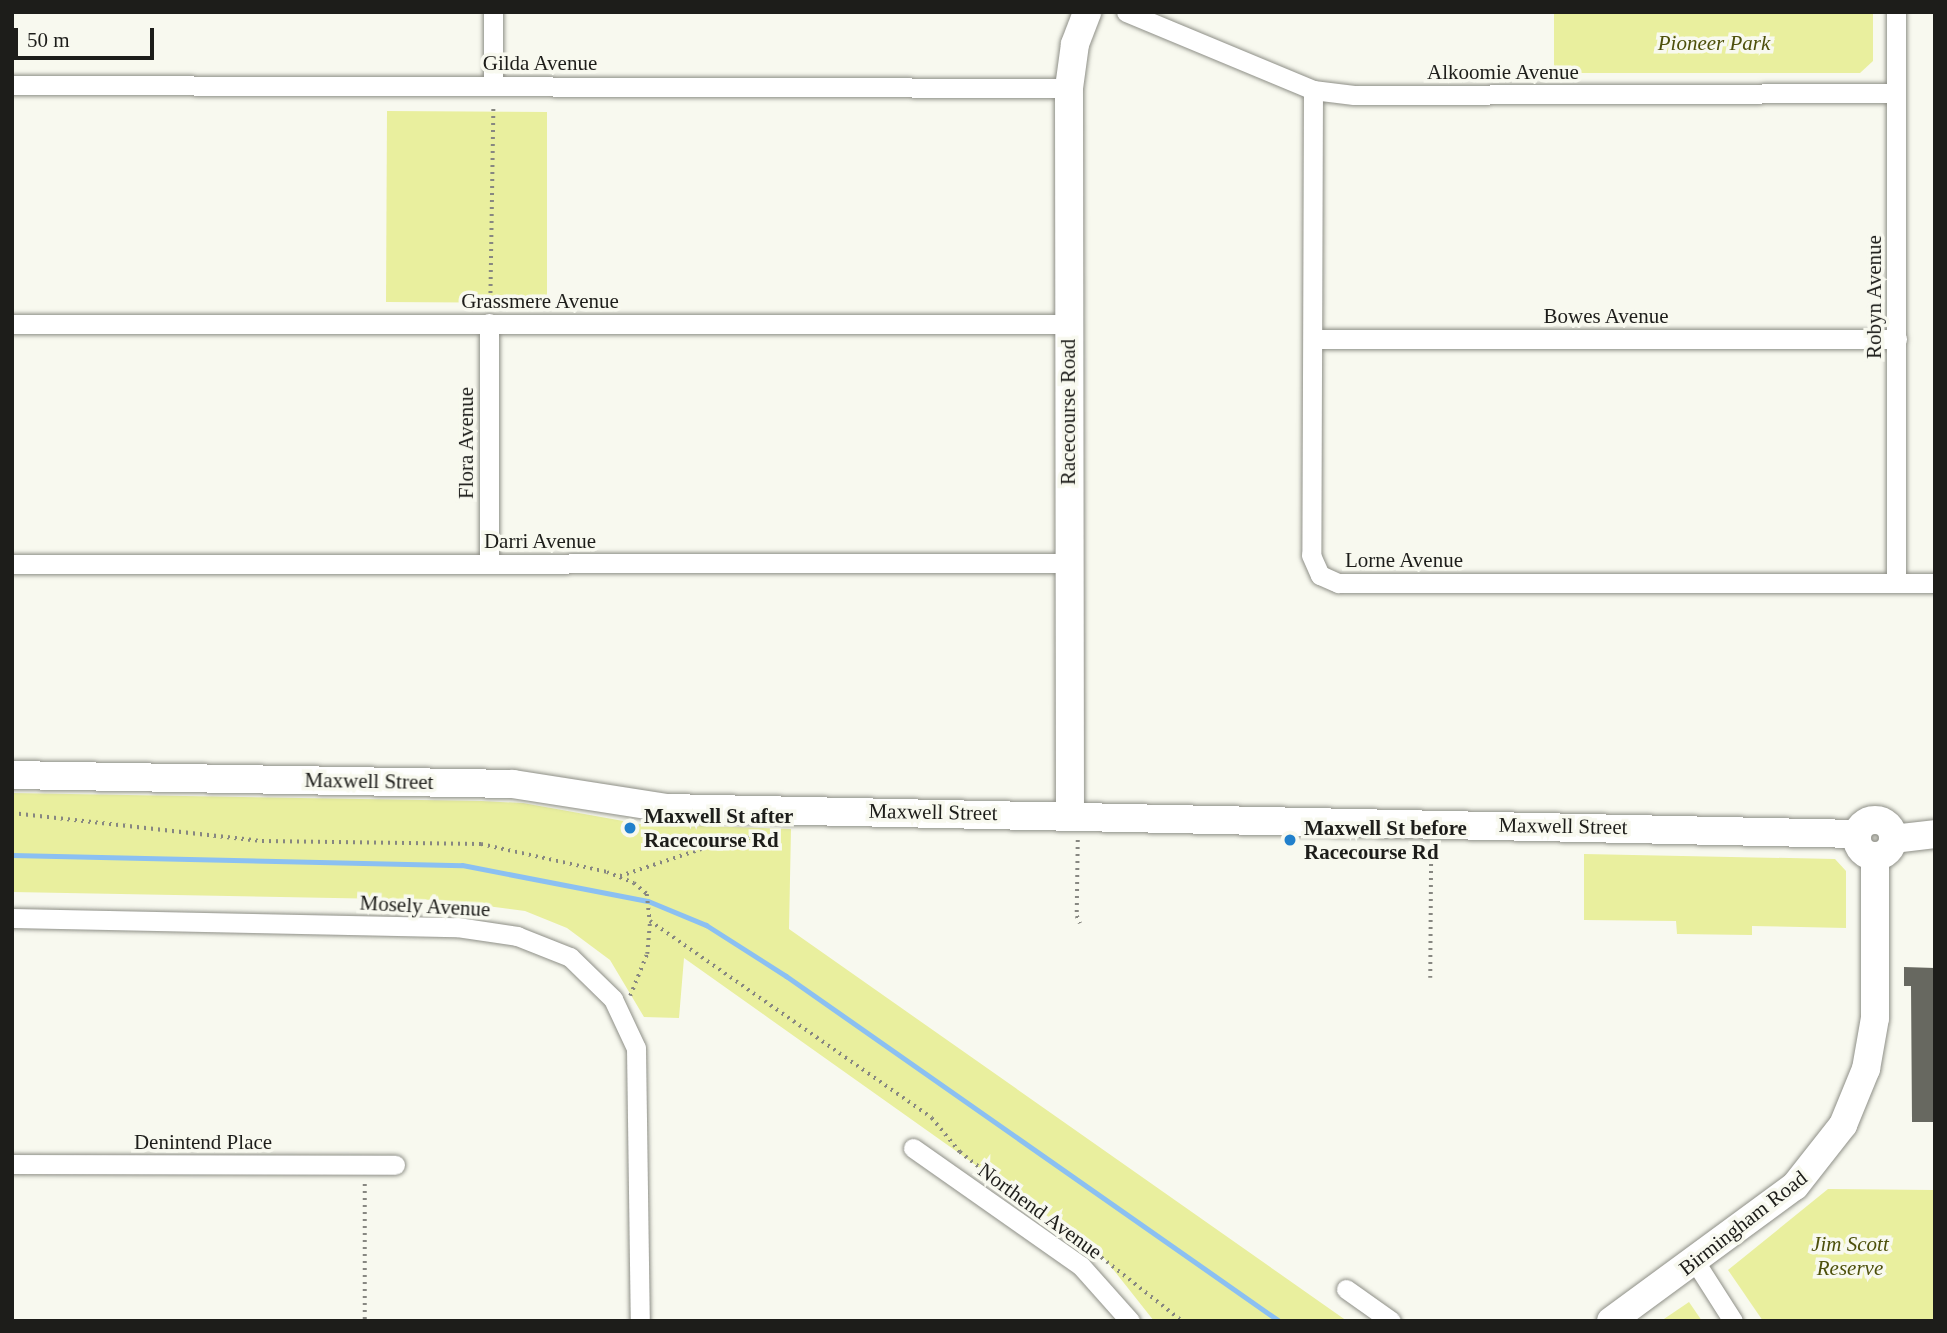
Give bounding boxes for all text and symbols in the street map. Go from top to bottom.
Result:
scale bar [18,14,158,58]
text: 50 m [27,28,70,52]
park label: Pioneer Park [1658,30,1770,56]
street label: Gilda Avenue [482,50,598,76]
street label: Alkoomie Avenue [1427,59,1579,85]
street label: Robyn Avenue [1861,234,1887,360]
street label: Grassmere Avenue [461,288,619,314]
street label: Bowes Avenue [1543,303,1669,329]
street label: Racecourse Road [1055,339,1081,485]
street label: Flora Avenue [453,386,479,500]
street label: Darri Avenue [483,528,597,554]
street label: Lorne Avenue [1344,547,1464,573]
street label: Maxwell Street [304,767,434,795]
street label: Maxwell Street [868,798,998,826]
place label: Maxwell St after Racecourse Rd [644,803,793,853]
street label: Maxwell Street [1498,812,1628,840]
place label: Maxwell St before Racecourse Rd [1304,815,1467,865]
marker: Maxwell St after Racecourse Rd [622,820,638,836]
marker: Maxwell St before Racecourse Rd [1282,832,1298,848]
street label: Mosely Avenue [358,890,492,922]
street label: Denintend Place [134,1129,272,1155]
street label: Northend Avenue [973,1157,1107,1265]
street label: Birmingham Road [1674,1165,1812,1281]
park label: Jim Scott Reserve [1811,1231,1889,1281]

